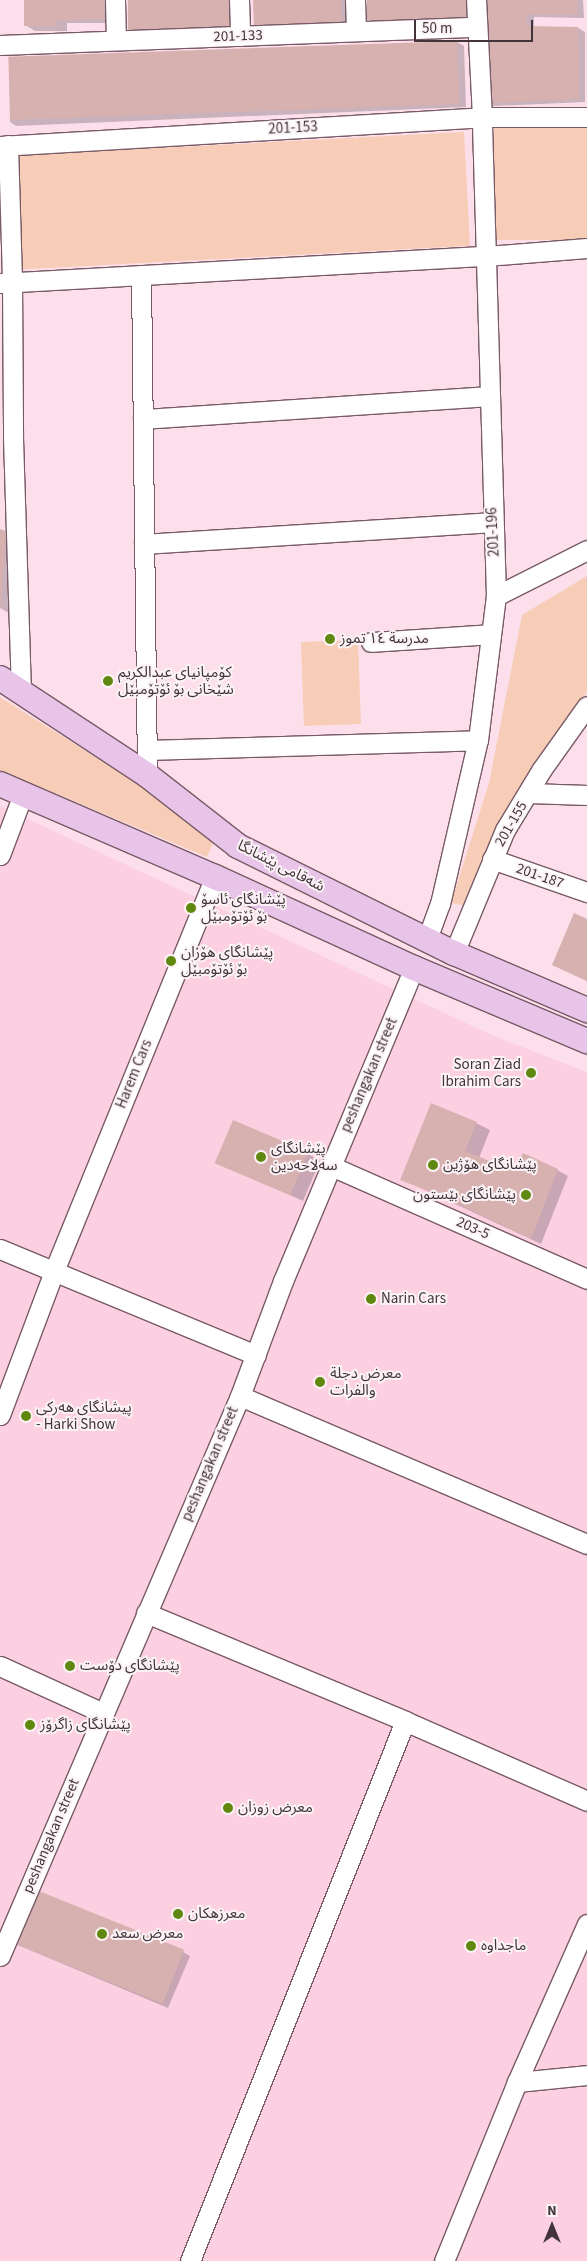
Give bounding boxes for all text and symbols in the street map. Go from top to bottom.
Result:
scale bar [417,10,536,42]
text: 50 m [422,18,452,39]
street label: 201-133 [213,26,263,46]
street label: 201-153 [268,118,318,138]
street label: 201-196 [483,507,503,557]
place label: مدرسة ١٤ تموز [340,630,429,648]
marker: مدرسة ١٤ تموز [324,633,336,645]
place label: کۆمپانیای عبدالكريم شێخانی بۆ ئۆتۆمبێل [118,663,234,698]
marker: کۆمپانیای عبدالكريم شێخانی بۆ ئۆتۆمبێل [102,675,114,687]
street label: 201-155 [491,798,531,850]
street label: شەقامی پێشانگا [234,836,328,896]
street label: 201-187 [514,859,566,893]
place label: پێشانگای ئاسۆ بۆ ئۆتۆمبێل [201,890,286,925]
marker: پێشانگای ئاسۆ بۆ ئۆتۆمبێل [185,902,197,914]
place label: پێشانگای هۆزان بۆ ئۆتۆمبێل [181,943,273,978]
marker: پێشانگای هۆزان بۆ ئۆتۆمبێل [165,955,177,967]
street label: peshangakan street [337,1015,401,1135]
street label: Harem Cars [112,1037,156,1111]
place label: Soran Ziad Ibrahim Cars [442,1055,521,1090]
marker: Soran Ziad Ibrahim Cars [525,1067,537,1079]
place label: پێشانگای سەلاحەدین [271,1139,337,1174]
marker: پێشانگای سەلاحەدین [255,1151,267,1163]
place label: پێشانگای هۆژین [443,1156,537,1174]
marker: پێشانگای هۆژین [427,1159,439,1171]
place label: پێشانگای بێستون [413,1186,516,1204]
marker: پێشانگای بێستون [520,1189,532,1201]
street label: 203-5 [454,1213,492,1243]
place label: Narin Cars [381,1290,446,1308]
marker: Narin Cars [365,1293,377,1305]
place label: معرض دجلة والفرات [330,1364,402,1399]
marker: معرض دجلة والفرات [314,1376,326,1388]
place label: پیشانگای هەرکی - Harki Show [36,1398,132,1433]
street label: peshangakan street [178,1404,242,1524]
marker: پیشانگای هەرکی - Harki Show [20,1410,32,1422]
place label: پێشانگای دۆست [80,1657,180,1675]
marker: پێشانگای دۆست [64,1660,76,1672]
place label: پێشانگای زاگرۆز [40,1716,131,1734]
marker: پێشانگای زاگرۆز [24,1719,36,1731]
street label: peshangakan street [19,1776,83,1896]
place label: معرض زوزان [238,1799,313,1817]
marker: معرض زوزان [222,1802,234,1814]
place label: معرزهكان [188,1905,245,1923]
marker: معرزهكان [172,1908,184,1920]
place label: معرض سعد [112,1925,183,1943]
marker: معرض سعد [96,1928,108,1940]
place label: ماجداوە [481,1937,526,1955]
marker: ماجداوە [465,1940,477,1952]
north arrow [527,2201,577,2251]
text: N [547,2201,557,2221]

